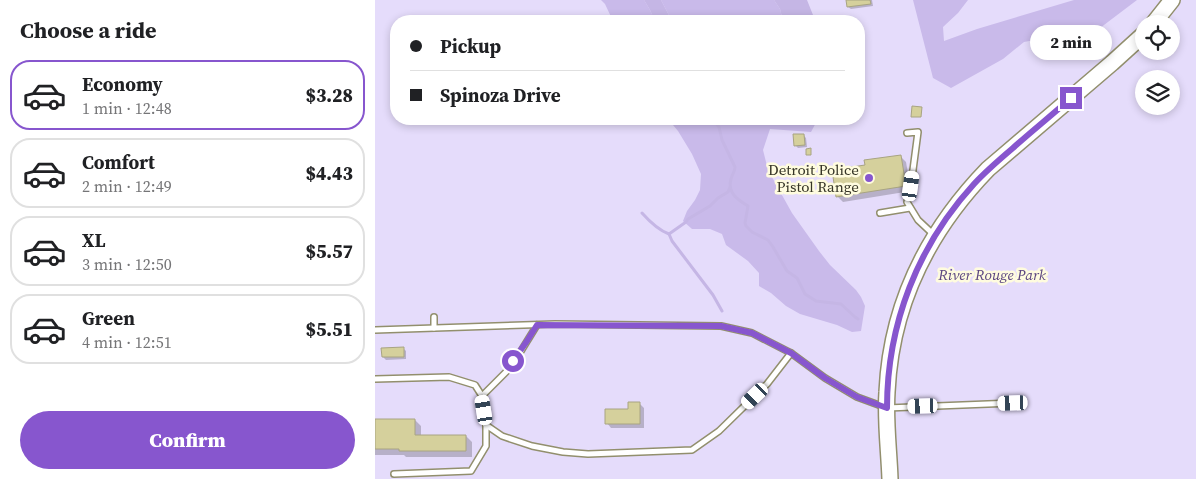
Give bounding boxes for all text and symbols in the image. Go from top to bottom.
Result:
text: Choose a ride [20,15,157,45]
map controls [1135,15,1180,115]
button: locate [1135,15,1180,60]
callout: 2 min [1030,26,1112,61]
text: 2 min [1050,31,1092,53]
text: Pickup [440,33,501,59]
button: layers [1135,70,1180,115]
text: Economy [82,71,163,97]
icon: car [22,73,67,118]
text: $3.28 [305,82,353,108]
text: Spinoza Drive [440,82,561,108]
route end [1060,87,1082,109]
text: 1 min · 12:48 [82,97,172,119]
text: Comfort [82,149,155,175]
icon: car [22,151,67,196]
place label: Detroit Police Pistol Range [768,159,859,197]
text: $4.43 [305,160,353,186]
car [901,170,920,202]
marker: Detroit Police Pistol Range [863,172,875,184]
text: 2 min · 12:49 [82,175,172,197]
text: XL [82,227,105,253]
icon: car [22,229,67,274]
text: $5.57 [305,238,353,264]
text: 3 min · 12:50 [82,253,172,275]
park label: River Rouge Park [937,264,1047,285]
text: Green [82,305,135,331]
icon: car [22,307,67,352]
text: $5.51 [305,316,353,342]
text: 4 min · 12:51 [82,331,172,353]
route start [502,350,524,372]
car [739,380,771,412]
car [474,394,493,426]
car [997,395,1028,411]
car [907,398,938,414]
button: Confirm [20,411,355,469]

